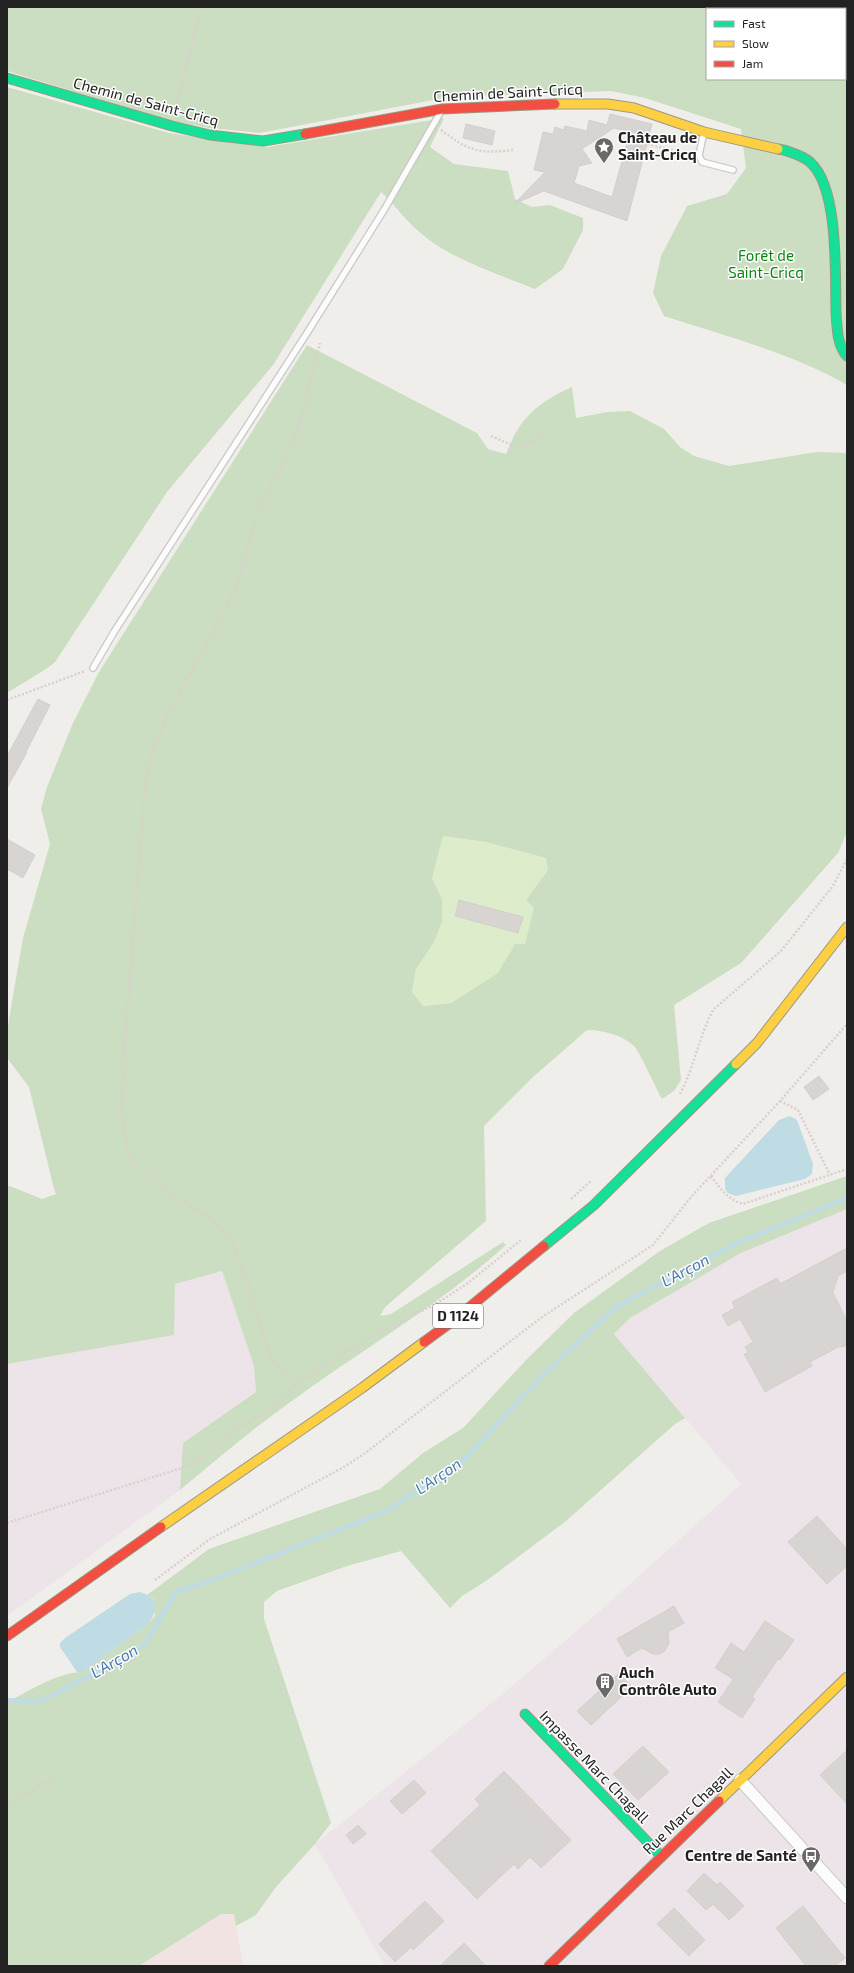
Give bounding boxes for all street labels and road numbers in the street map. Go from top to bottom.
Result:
street label: Chemin de Saint-Cricq [72,73,221,129]
street label: Chemin de Saint-Cricq [433,79,583,105]
road number: D 1124 [433,1304,483,1328]
street label: Impasse Marc Chagall [536,1706,653,1827]
street label: Rue Marc Chagall [639,1762,736,1858]

